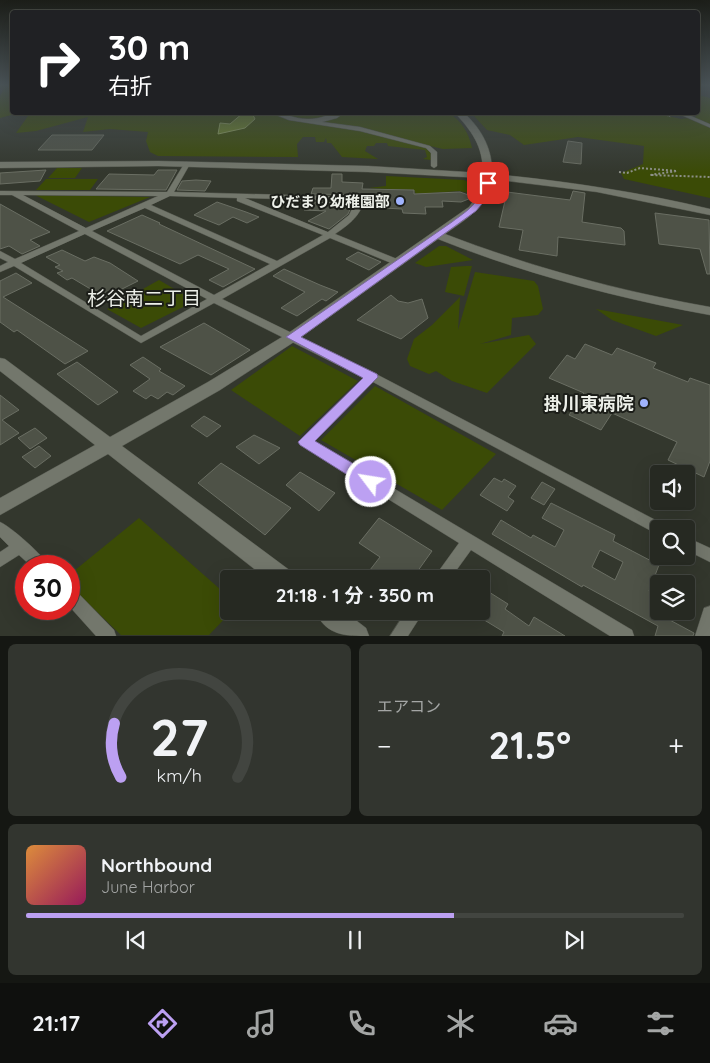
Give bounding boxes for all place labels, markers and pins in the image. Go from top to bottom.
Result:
pin [467,162,509,204]
place label: ひだまり幼稚園部 [270,192,390,211]
marker: ひだまり幼稚園部 [394,195,406,207]
place label: 掛川東病院 [544,392,634,415]
marker: 掛川東病院 [638,397,650,409]

